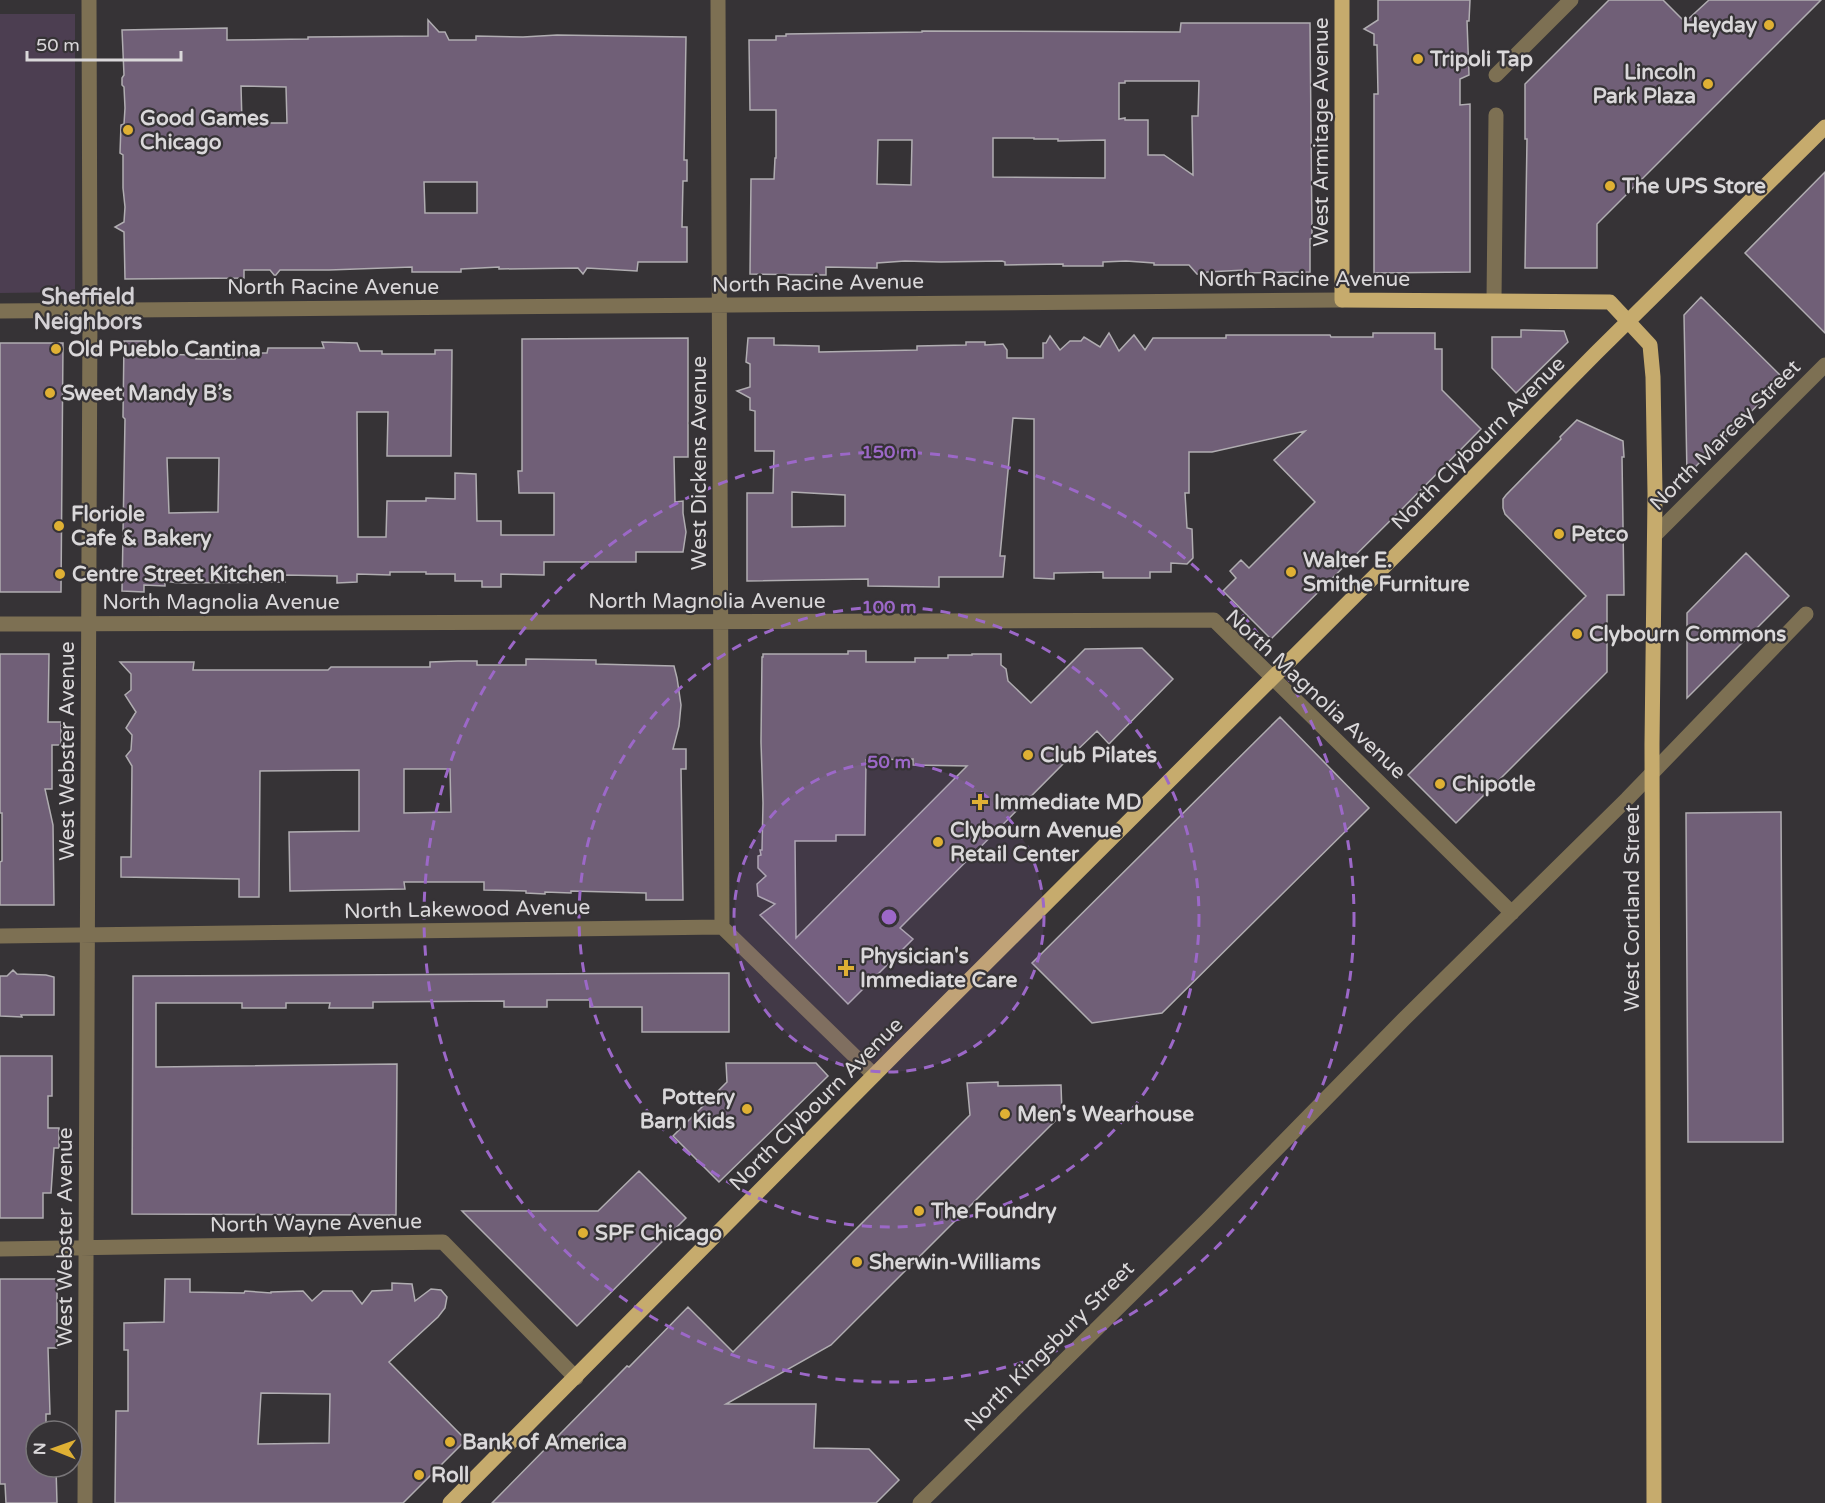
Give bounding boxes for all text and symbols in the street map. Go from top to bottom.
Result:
place label: Heyday [1682,13,1758,38]
street label: West Armitage Avenue [1309,17,1334,247]
marker: Heyday [1762,18,1776,32]
scale bar [27,24,182,62]
text: 50 m [36,34,80,56]
place label: Tripoli Tap [1429,47,1533,72]
marker: Tripoli Tap [1411,52,1425,66]
place label: Lincoln Park Plaza [1592,60,1696,109]
marker: Lincoln Park Plaza [1701,77,1715,91]
place label: Good Games Chicago [140,106,269,155]
marker: Good Games Chicago [121,123,135,137]
place label: The UPS Store [1621,174,1766,199]
marker: The UPS Store [1603,179,1617,193]
street label: North Racine Avenue [1198,267,1410,292]
street label: North Racine Avenue [712,269,924,298]
street label: North Racine Avenue [227,275,439,300]
district label: Sheffield Neighbors [34,284,143,335]
place label: Old Pueblo Cantina [68,337,261,362]
marker: Old Pueblo Cantina [49,342,63,356]
street label: North Clybourn Avenue [1386,351,1570,535]
street label: North Marcey Street [1645,355,1806,516]
street label: West Dickens Avenue [687,356,712,570]
place label: Sweet Mandy B’s [62,381,232,406]
marker: Sweet Mandy B’s [43,386,57,400]
text: 150 m [861,441,917,463]
place label: Floriole Cafe & Bakery [71,502,212,551]
marker: Floriole Cafe & Bakery [52,519,66,533]
place label: Petco [1571,522,1629,547]
marker: Petco [1552,527,1566,541]
place label: Walter E. Smithe Furniture [1303,548,1470,597]
place label: Centre Street Kitchen [72,562,285,587]
marker: Walter E. Smithe Furniture [1284,565,1298,579]
marker: Centre Street Kitchen [53,567,67,581]
street label: North Magnolia Avenue [588,589,826,614]
street label: North Magnolia Avenue [102,590,340,615]
text: 100 m [861,596,917,618]
street label: North Magnolia Avenue [1220,604,1411,785]
place label: Clybourn Commons [1589,622,1786,647]
marker: Clybourn Commons [1570,627,1584,641]
street label: West Webster Avenue [55,641,80,861]
place label: Club Pilates [1040,743,1157,768]
marker: Club Pilates [1021,748,1035,762]
text: 50 m [867,751,911,773]
place label: Chipotle [1452,772,1536,797]
marker: Chipotle [1433,777,1447,791]
place label: Immediate MD [994,790,1142,815]
marker: Immediate MD [971,793,989,811]
street label: West Cortland Street [1620,804,1645,1012]
place label: Clybourn Avenue Retail Center [950,818,1121,867]
marker: Clybourn Avenue Retail Center [931,835,945,849]
street label: North Lakewood Avenue [344,895,591,924]
centre of rings [879,907,899,927]
place label: Physician's Immediate Care [860,944,1018,993]
marker: Physician's Immediate Care [837,959,855,977]
street label: North Clybourn Avenue [724,1012,908,1196]
place label: Pottery Barn Kids [640,1085,736,1134]
marker: Pottery Barn Kids [740,1102,754,1116]
place label: Men's Wearhouse [1017,1102,1194,1127]
marker: Men's Wearhouse [998,1107,1012,1121]
street label: West Webster Avenue [53,1127,78,1347]
place label: The Foundry [930,1199,1057,1224]
marker: The Foundry [912,1204,926,1218]
street label: North Wayne Avenue [210,1209,422,1238]
place label: SPF Chicago [595,1221,722,1246]
marker: SPF Chicago [576,1226,590,1240]
place label: Sherwin-Williams [869,1250,1041,1275]
marker: Sherwin-Williams [850,1255,864,1269]
street label: North Kingsbury Street [959,1256,1139,1436]
north arrow [24,1419,84,1479]
place label: Bank of America [462,1430,627,1455]
marker: Bank of America [443,1435,457,1449]
text: N [30,1442,50,1455]
place label: Roll [431,1463,469,1488]
marker: Roll [412,1468,426,1482]

